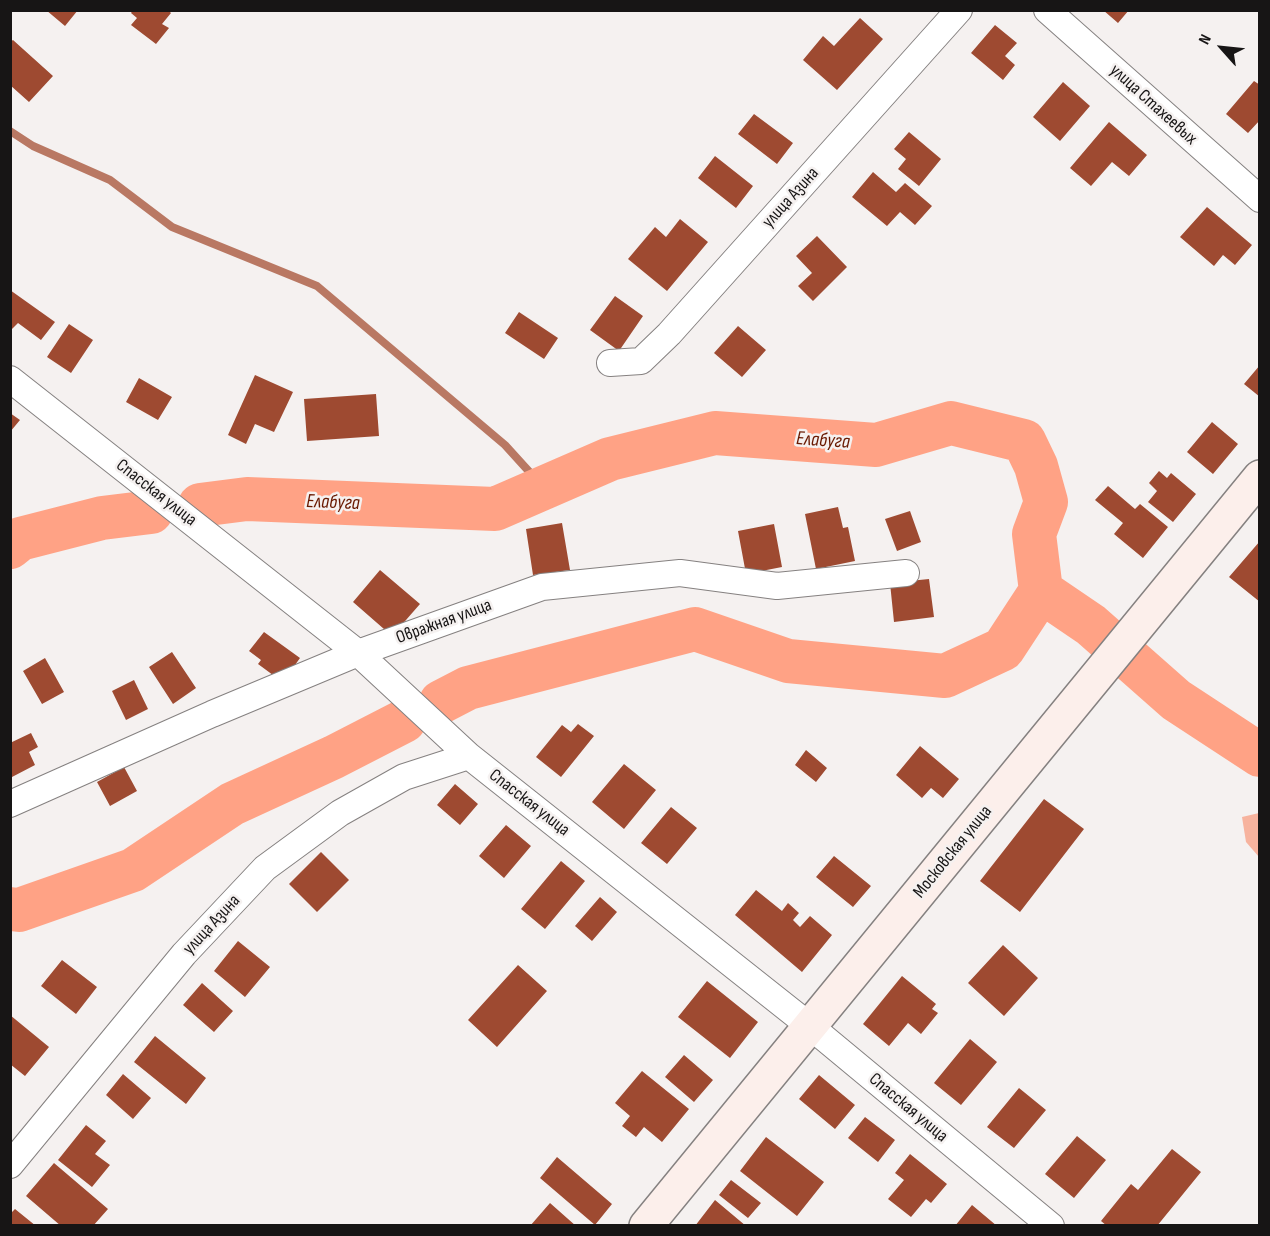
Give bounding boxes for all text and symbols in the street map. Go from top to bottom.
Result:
north arrow [1192,18,1252,78]
text: N [1195,31,1216,48]
street label: улица Стахеевых [1105,60,1201,150]
street label: улица Азина [758,163,824,233]
water label: Елабуга [795,427,851,455]
street label: Спасская улица [111,455,201,531]
water label: Елабуга [306,490,360,516]
street label: Овражная улица [393,595,495,649]
street label: Спасская улица [484,765,574,841]
street label: Московская улица [909,801,997,903]
street label: улица Азина [179,891,245,959]
street label: Спасская улица [864,1069,952,1147]

